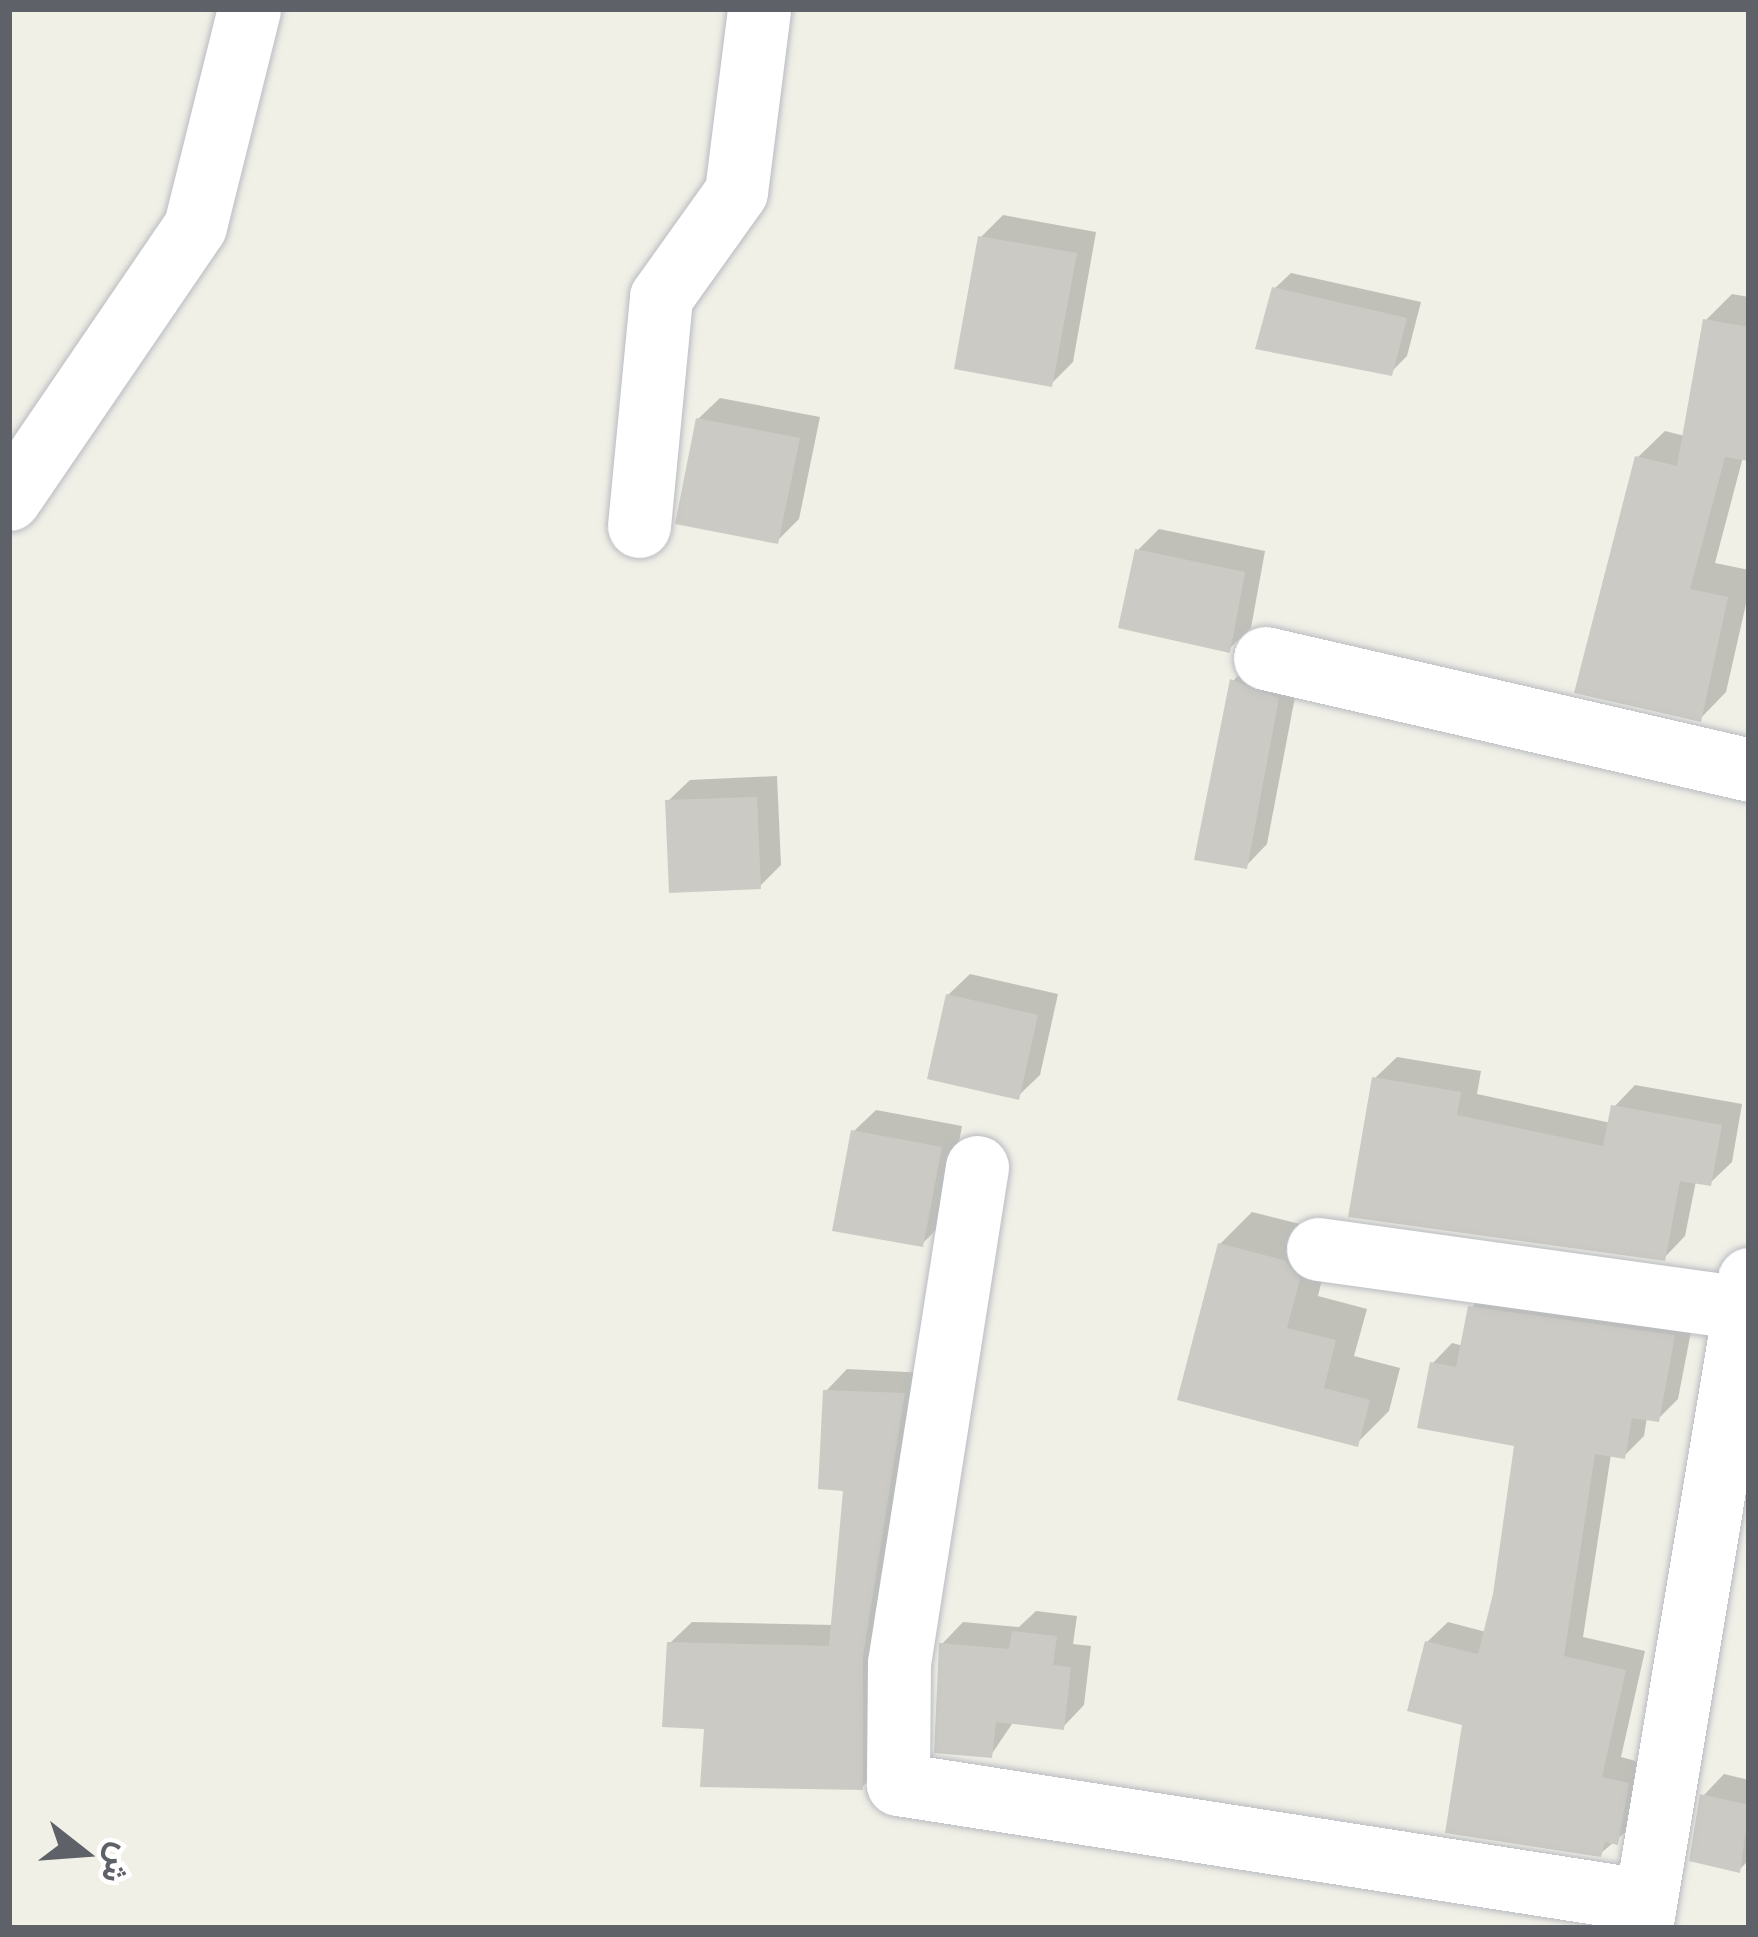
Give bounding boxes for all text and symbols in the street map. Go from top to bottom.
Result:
north arrow [24,1793,144,1913]
text: ش [93,1838,145,1889]

